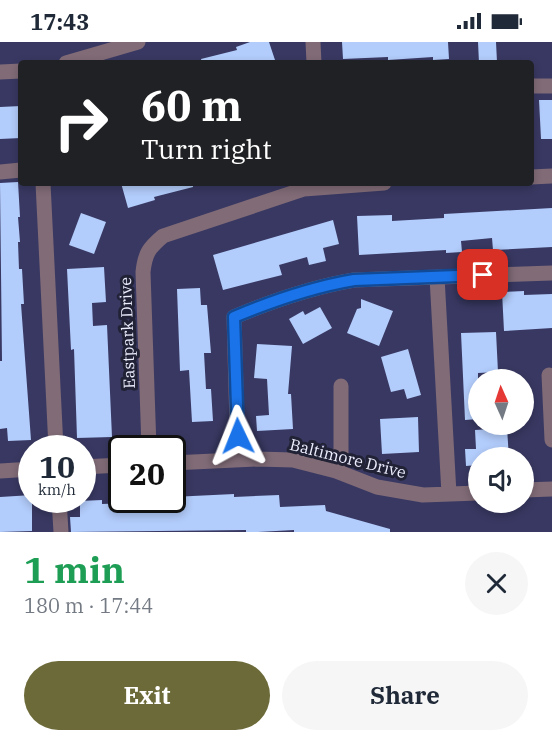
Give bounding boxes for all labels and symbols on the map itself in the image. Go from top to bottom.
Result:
pin [457,249,508,300]
street label: Eastpark Drive [115,277,139,389]
north arrow [468,369,534,435]
position arrow [206,404,270,468]
street label: Baltimore Drive [288,434,408,482]
speed limit sign: 20 [108,435,186,513]

